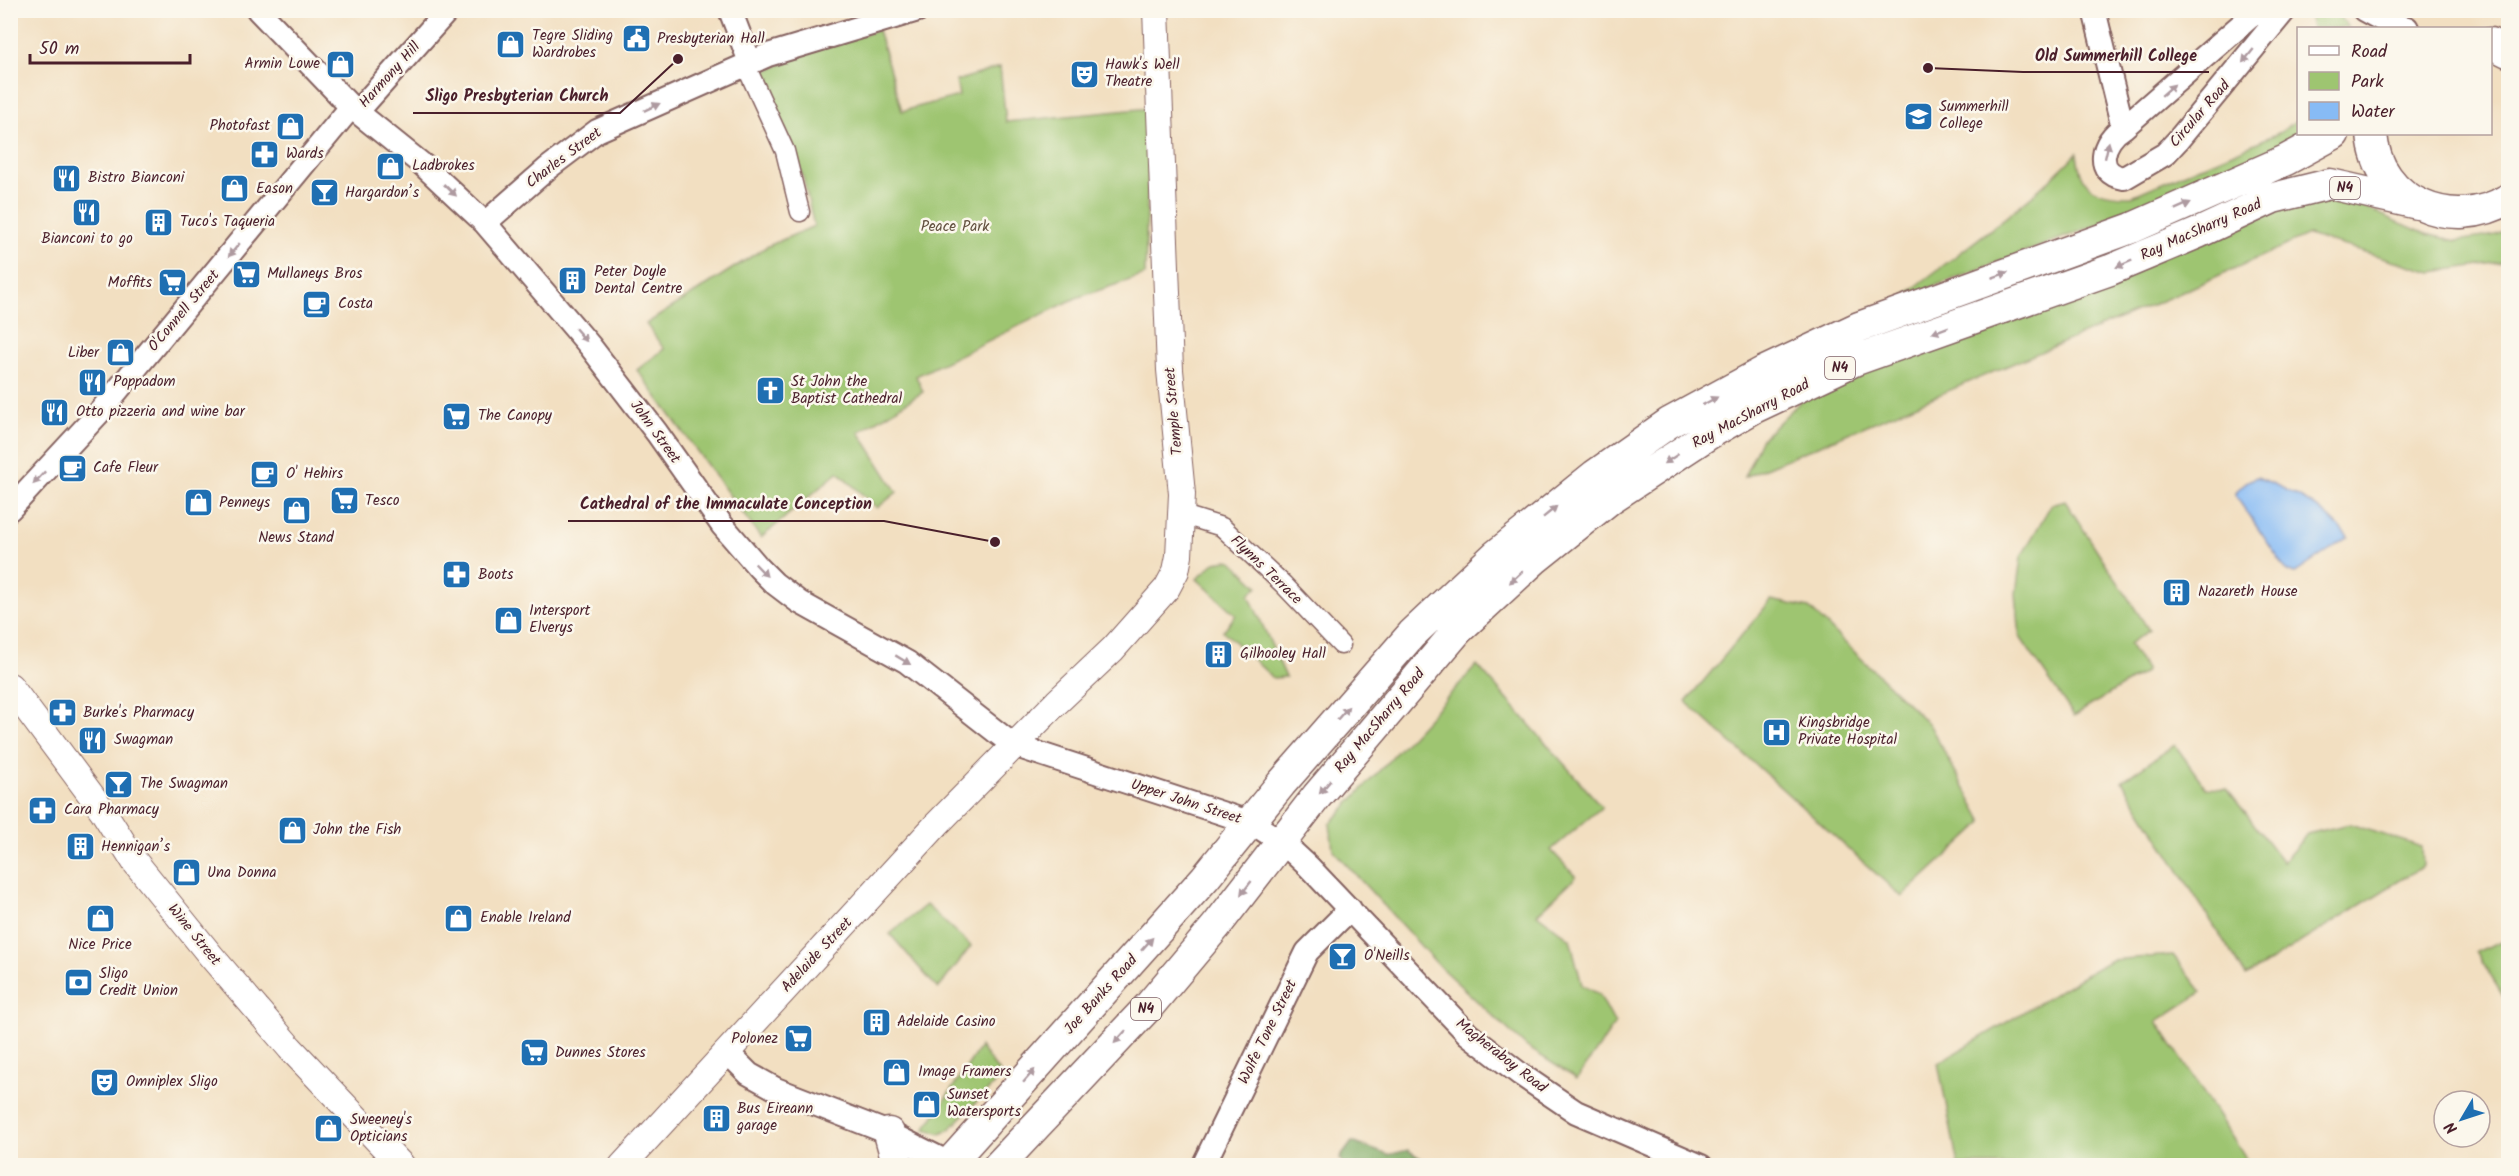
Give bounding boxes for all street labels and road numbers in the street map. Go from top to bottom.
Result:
street label: Harmony Hill [353,36,427,114]
street label: Circular Road [2164,74,2237,153]
street label: Charles Street [521,121,607,195]
road number: N4 [2330,177,2360,199]
street label: Ray MacSharry Road [2137,192,2266,268]
street label: O'Connell Street [142,264,226,358]
road number: N4 [1825,357,1855,379]
street label: Temple Street [1158,366,1190,456]
street label: Ray MacSharry Road [1688,373,1815,455]
street label: John Street [624,395,687,469]
street label: Flynns Terrace [1225,529,1308,611]
street label: Ray MacSharry Road [1329,663,1431,779]
street label: Upper John Street [1128,773,1245,831]
street label: Wine Street [161,899,227,971]
street label: Adelaide Street [776,912,859,998]
street label: Joe Banks Road [1058,949,1144,1040]
street label: Wolfe Tone Street [1232,975,1304,1089]
road number: N4 [1131,998,1161,1020]
street label: Magheraboy Road [1450,1012,1552,1100]

